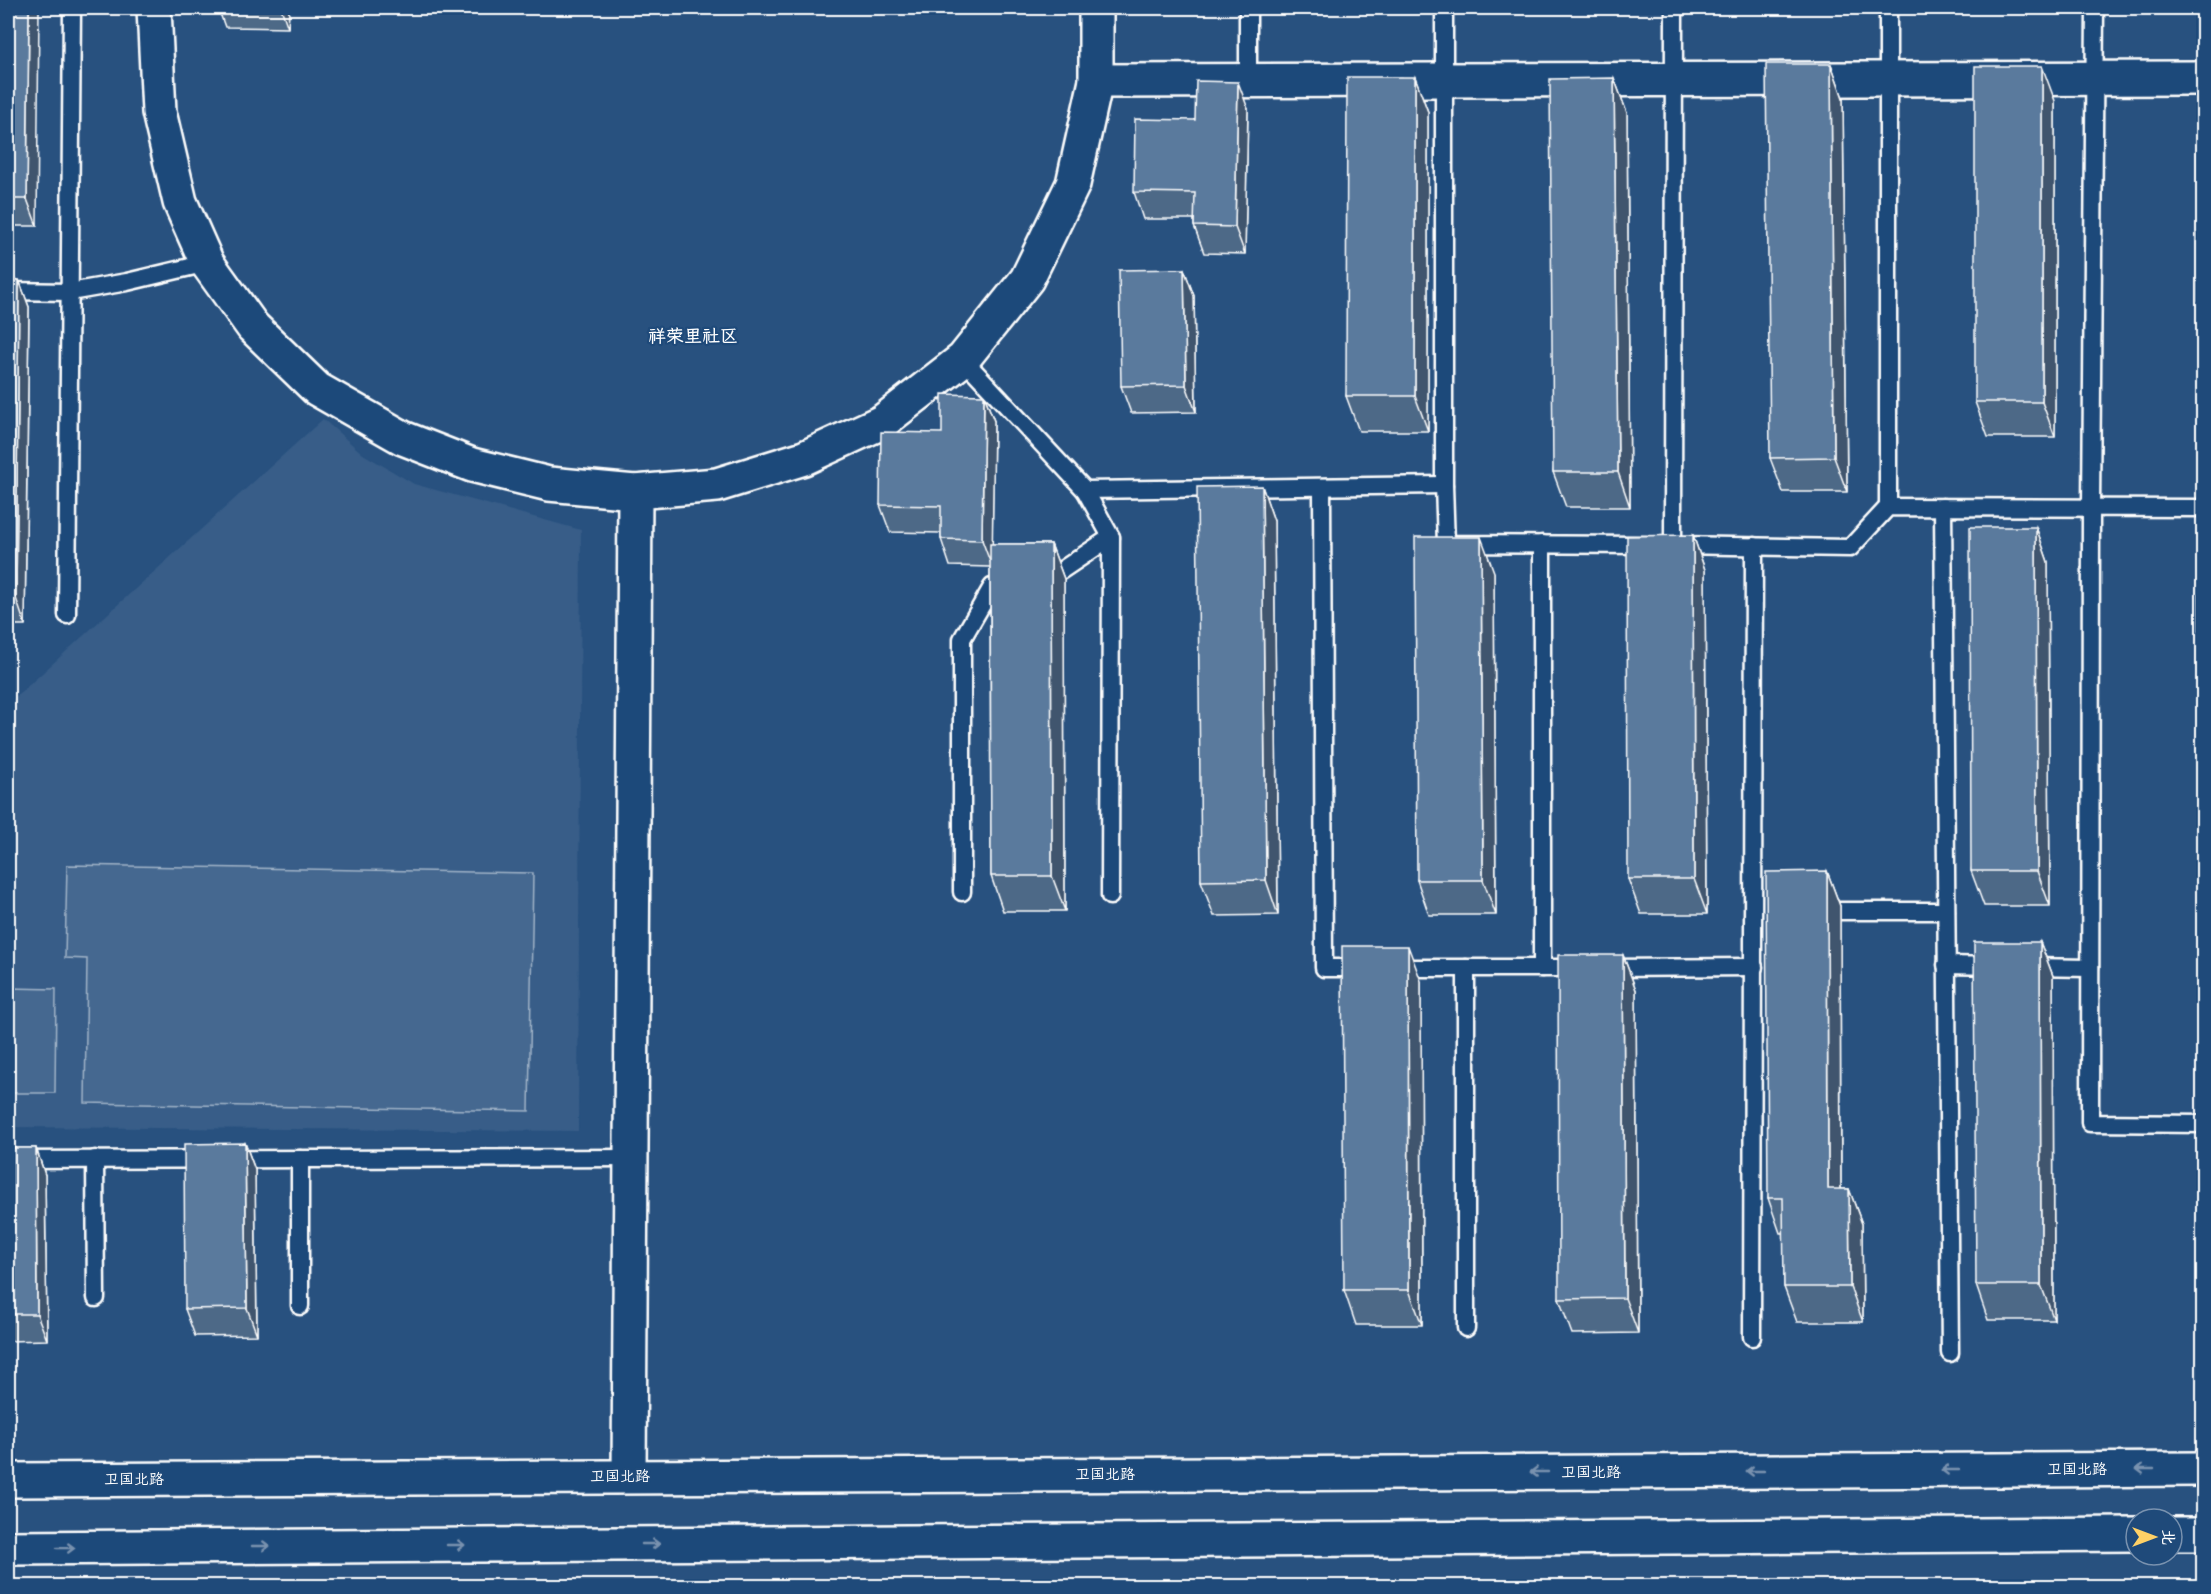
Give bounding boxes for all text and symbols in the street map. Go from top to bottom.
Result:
district label: 祥荣里社区 [648,324,738,348]
street label: 卫国北路 [2047,1459,2107,1479]
street label: 卫国北路 [1561,1462,1621,1482]
one-way arrow [2136,1463,2156,1475]
street label: 卫国北路 [1075,1464,1135,1484]
one-way arrow [1941,1464,1961,1476]
one-way arrow [1746,1465,1766,1477]
street label: 卫国北路 [590,1466,650,1486]
one-way arrow [1530,1466,1550,1478]
street label: 卫国北路 [104,1469,164,1489]
north arrow [2124,1507,2184,1567]
text: 北 [2158,1529,2179,1545]
one-way arrow [640,1538,660,1550]
one-way arrow [445,1539,465,1551]
one-way arrow [250,1540,270,1552]
one-way arrow [55,1542,75,1553]

